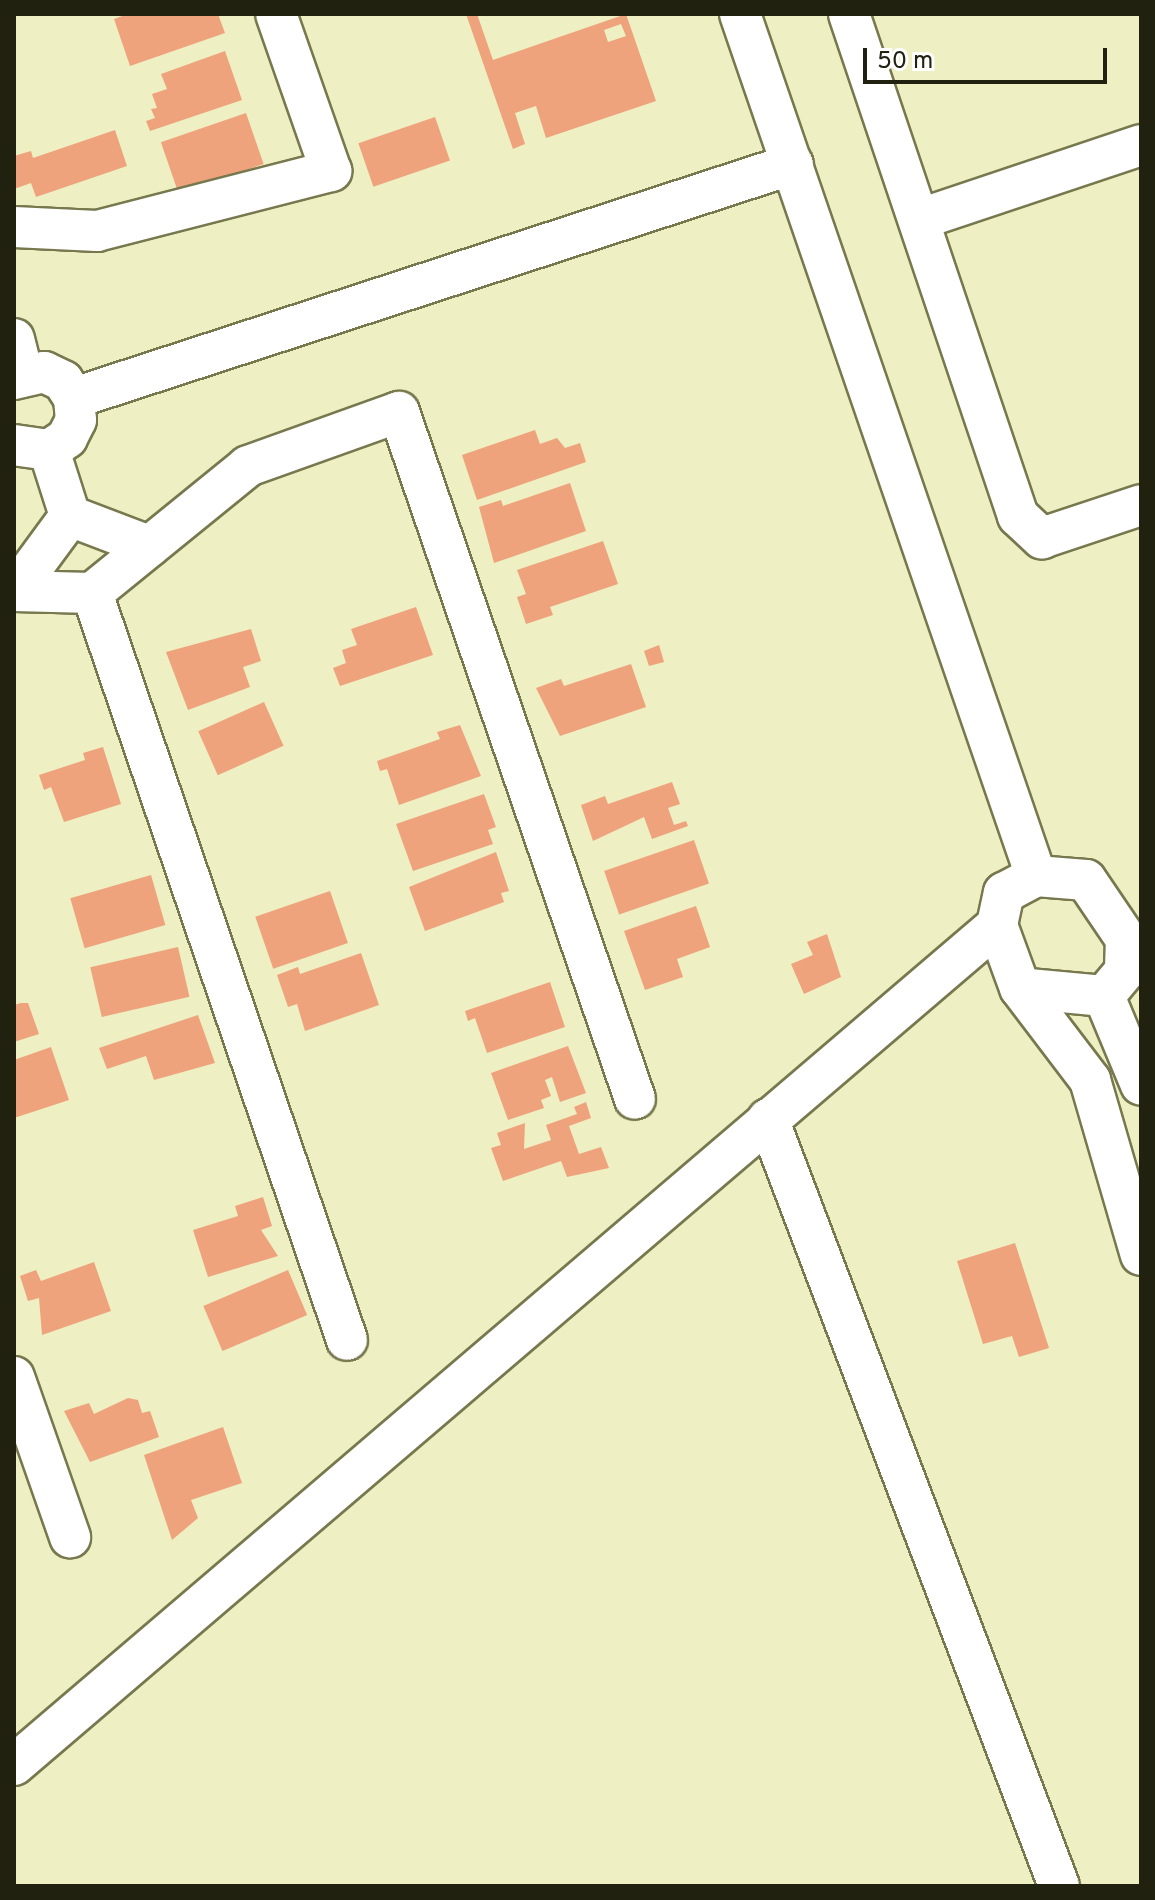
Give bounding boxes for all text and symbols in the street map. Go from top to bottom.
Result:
scale bar [867,32,1111,82]
text: 50 m [877,47,933,77]

